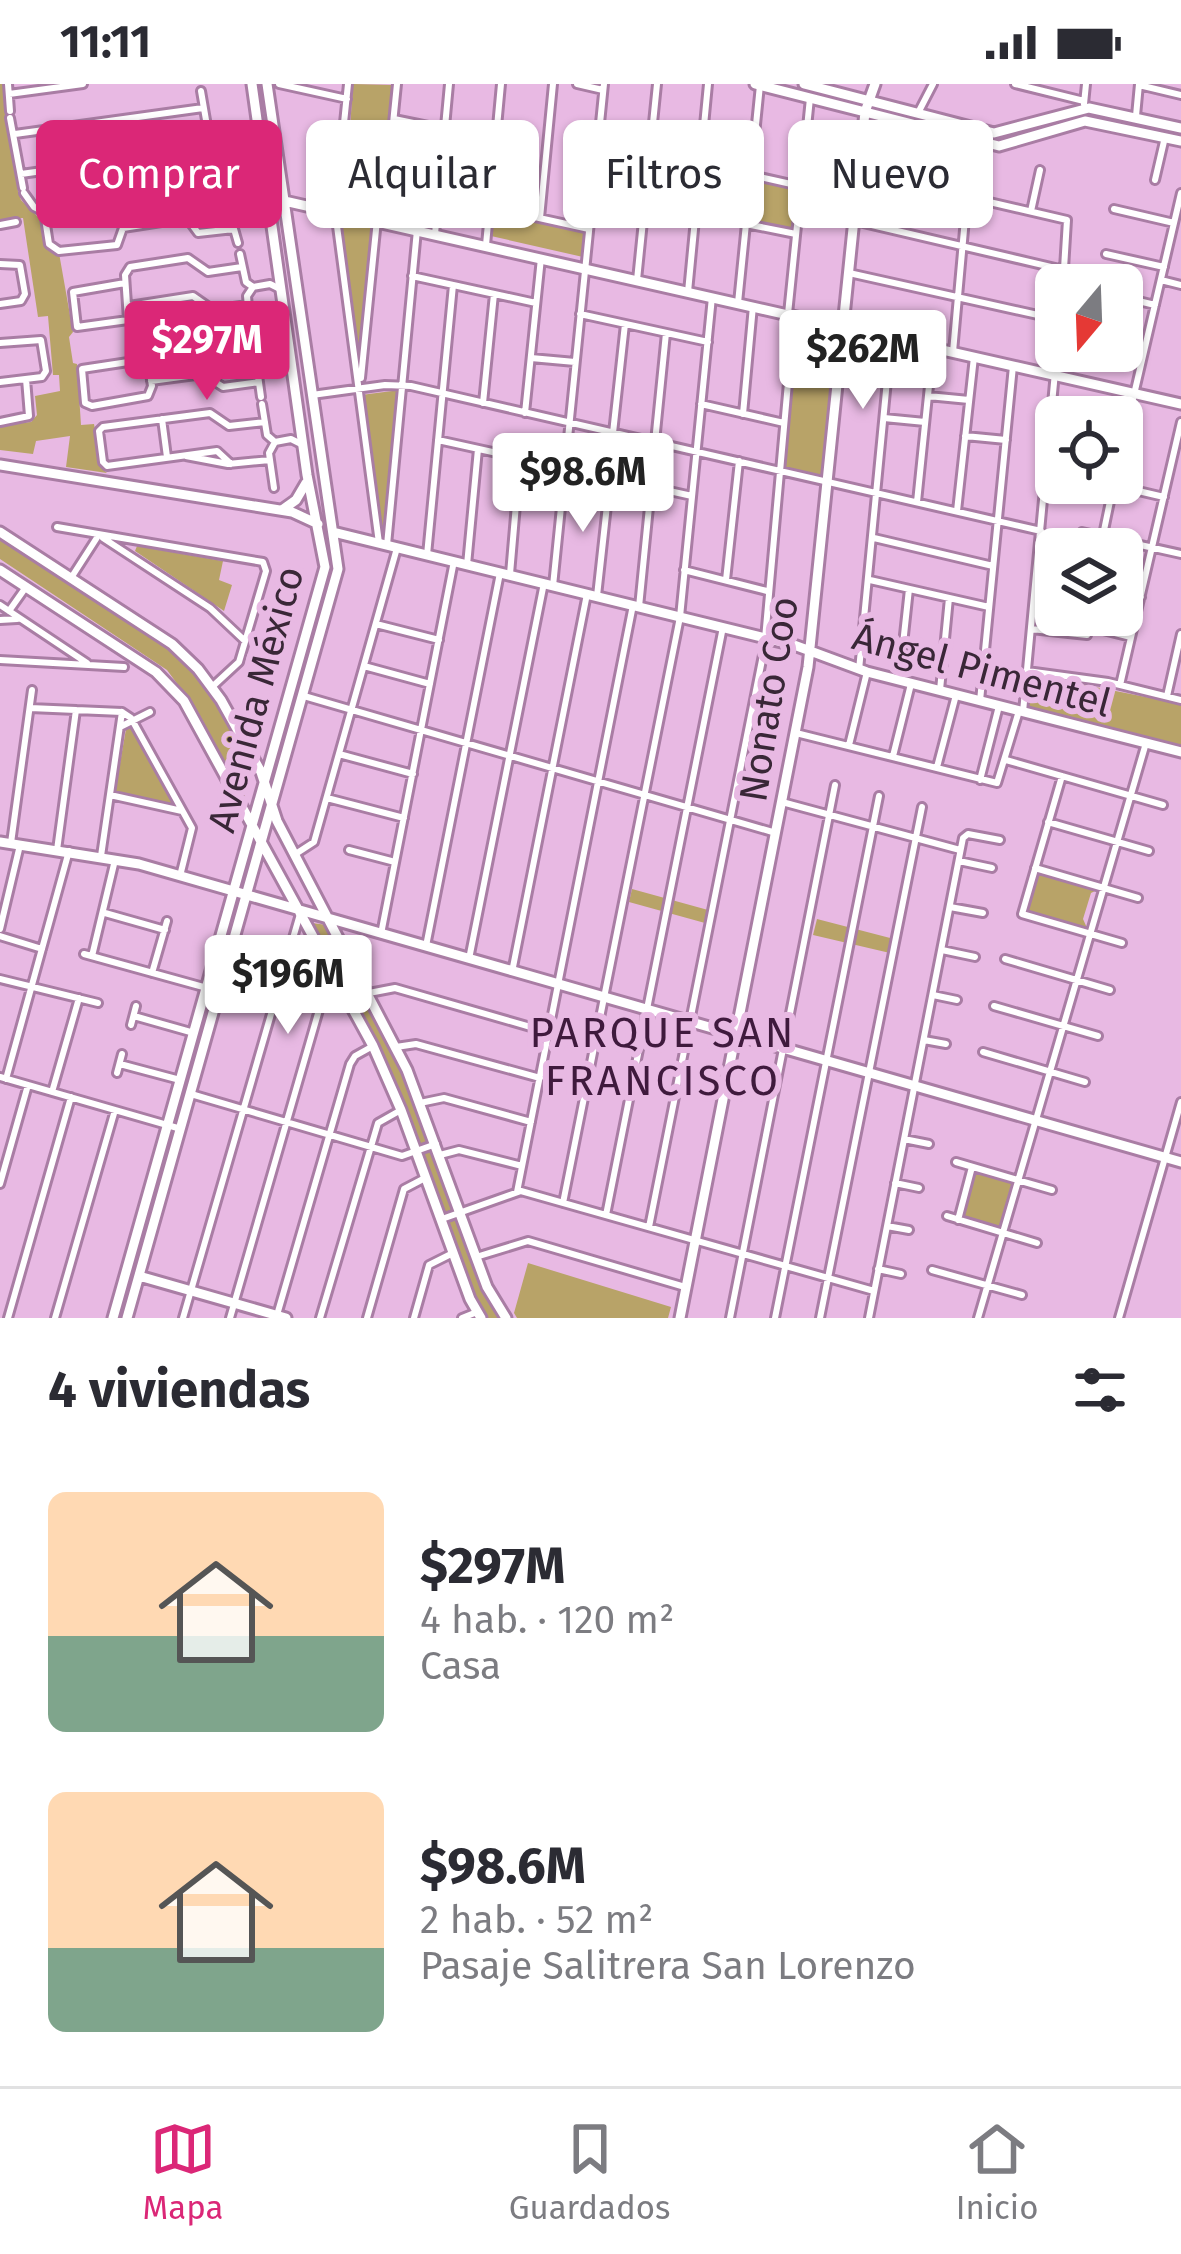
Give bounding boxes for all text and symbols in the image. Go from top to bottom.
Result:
text: 11:11 [60,15,151,69]
chip: Comprar [36,120,282,228]
chip: Alquilar [306,120,539,228]
chip: Filtros [563,120,764,228]
chip: Nuevo [788,120,993,228]
north arrow [1035,264,1143,372]
map controls [1035,264,1143,636]
pin: $297M [123,301,291,403]
pin: $262M [779,310,947,412]
text: $297M [151,317,263,363]
text: $262M [806,326,920,372]
button: locate [1035,396,1143,504]
pin: $98.6M [485,433,681,535]
text: $98.6M [520,449,646,495]
button: layers [1035,528,1143,636]
street label: Avenida México [198,561,314,837]
street label: Nonato Coo [730,593,808,805]
street label: Ángel Pimentel [848,613,1116,727]
pin: $196M [204,935,372,1037]
text: $196M [232,951,344,997]
district label: PARQUE SAN FRANCISCO [530,1008,796,1106]
icon: filters [1067,1357,1133,1423]
text: 4 viviendas [48,1359,310,1421]
text: $297M [420,1535,565,1597]
icon: home [144,1540,288,1684]
text: 4 hab. · 120 m² [420,1597,674,1643]
text: Casa [420,1643,501,1689]
text: $98.6M [420,1835,586,1897]
icon: home [144,1840,288,1984]
text: 2 hab. · 52 m² [420,1897,653,1943]
text: Pasaje Salitrera San Lorenzo [420,1943,916,1989]
tab: Mapa [143,2116,223,2228]
tab: Guardados [509,2116,670,2228]
tab: Inicio [956,2116,1038,2228]

